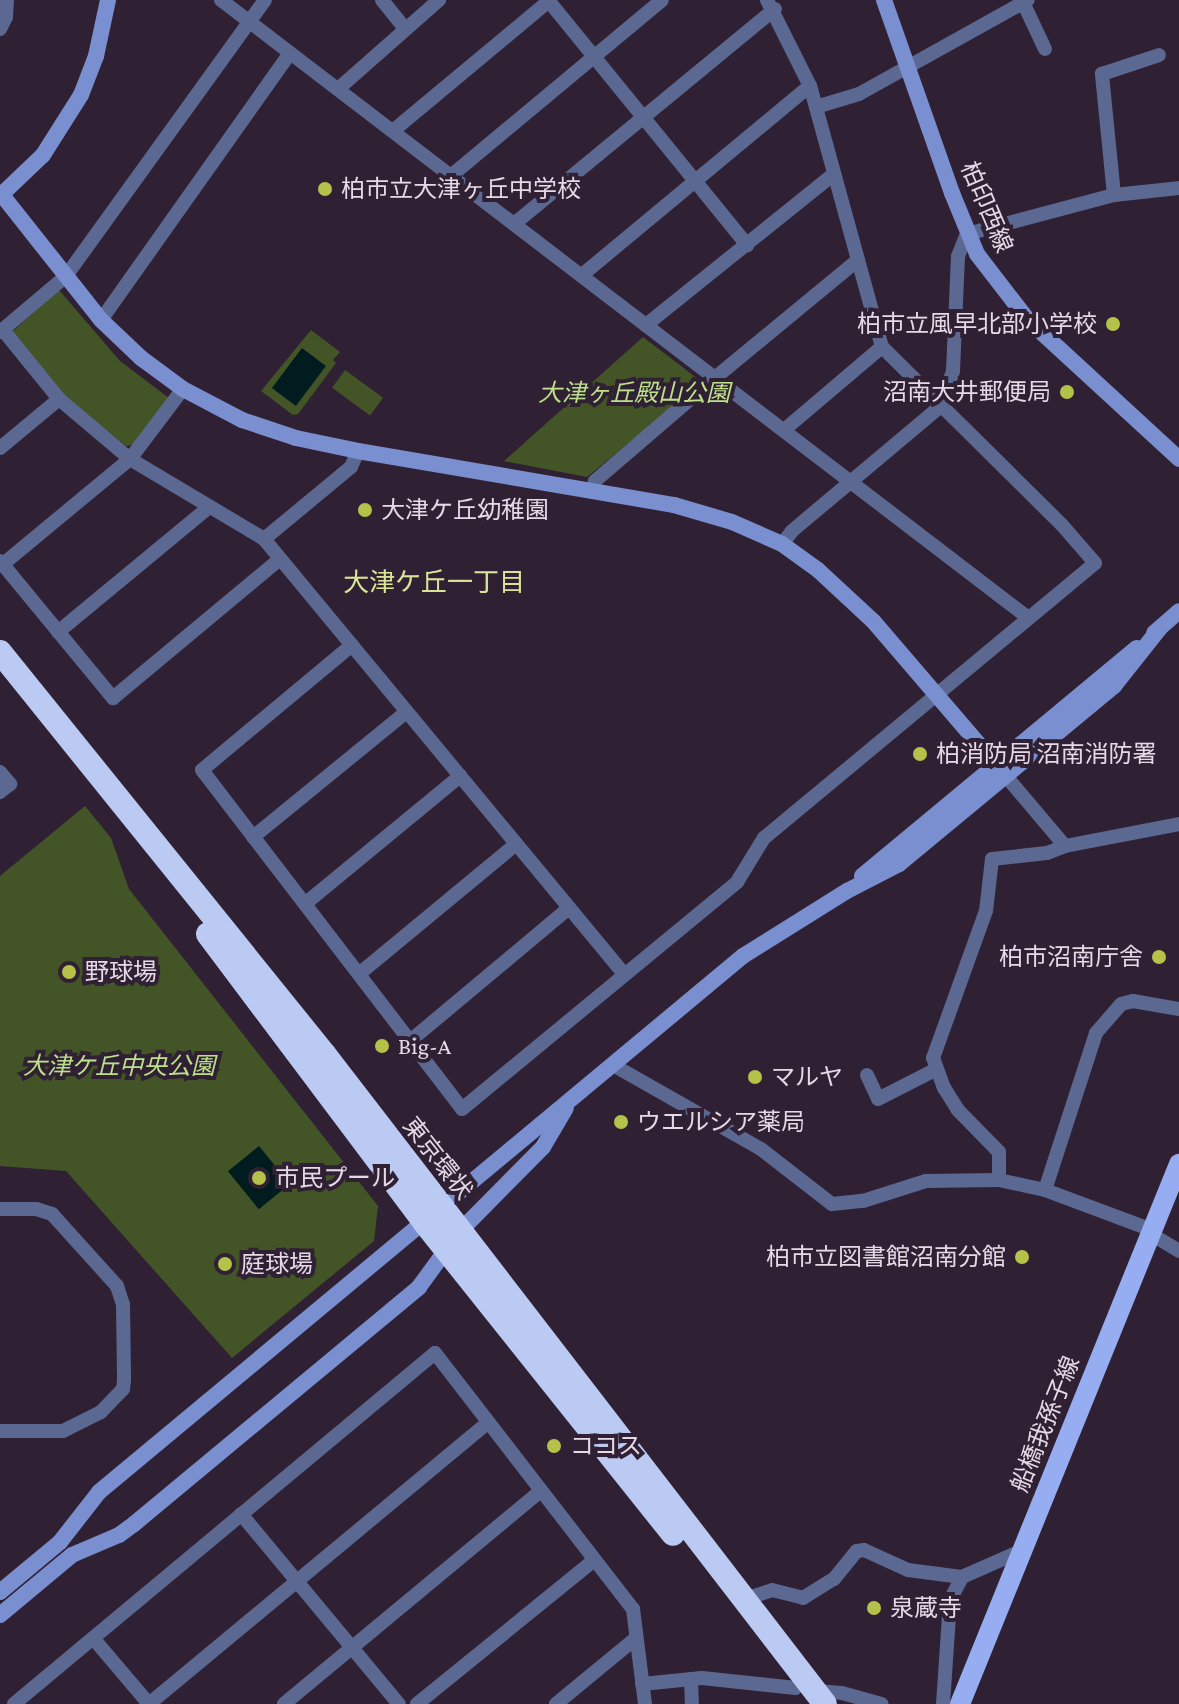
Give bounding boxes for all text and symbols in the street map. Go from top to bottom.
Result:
street label: 柏印西線 [955,157,1019,257]
place label: 柏市立大津ヶ丘中学校 [341,175,581,203]
marker: 柏市立大津ヶ丘中学校 [316,180,334,198]
place label: 柏市立風早北部小学校 [857,310,1097,338]
marker: 柏市立風早北部小学校 [1104,315,1122,333]
place label: 沼南大井郵便局 [883,378,1051,406]
park label: 大津ヶ丘殿山公園 [538,379,730,407]
marker: 沼南大井郵便局 [1058,383,1076,401]
place label: 大津ケ丘幼稚園 [381,496,549,524]
marker: 大津ケ丘幼稚園 [356,501,374,519]
district label: 大津ケ丘一丁目 [343,567,525,599]
place label: 柏消防局 沼南消防署 [936,740,1156,768]
marker: 柏消防局 沼南消防署 [911,745,929,763]
place label: 柏市沼南庁舎 [999,943,1143,971]
marker: 柏市沼南庁舎 [1150,948,1168,966]
place label: 野球場 [85,958,157,986]
marker: 野球場 [60,963,78,981]
place label: Big-A [398,1032,451,1060]
marker: Big-A [373,1037,391,1055]
park label: 大津ケ丘中央公園 [23,1052,215,1080]
place label: マルヤ [771,1063,843,1091]
marker: マルヤ [746,1068,764,1086]
place label: ウエルシア薬局 [637,1108,805,1136]
street label: 東京環状 [397,1111,479,1205]
marker: ウエルシア薬局 [612,1113,630,1131]
place label: 市民プール [275,1164,395,1192]
marker: 市民プール [250,1169,268,1187]
place label: 柏市立図書館沼南分館 [766,1243,1006,1271]
marker: 柏市立図書館沼南分館 [1013,1248,1031,1266]
place label: 庭球場 [241,1250,313,1278]
marker: 庭球場 [216,1255,234,1273]
street label: 船橋我孫子線 [1005,1352,1085,1496]
place label: ココス [570,1432,642,1460]
marker: ココス [545,1437,563,1455]
place label: 泉蔵寺 [890,1594,962,1622]
marker: 泉蔵寺 [865,1599,883,1617]

